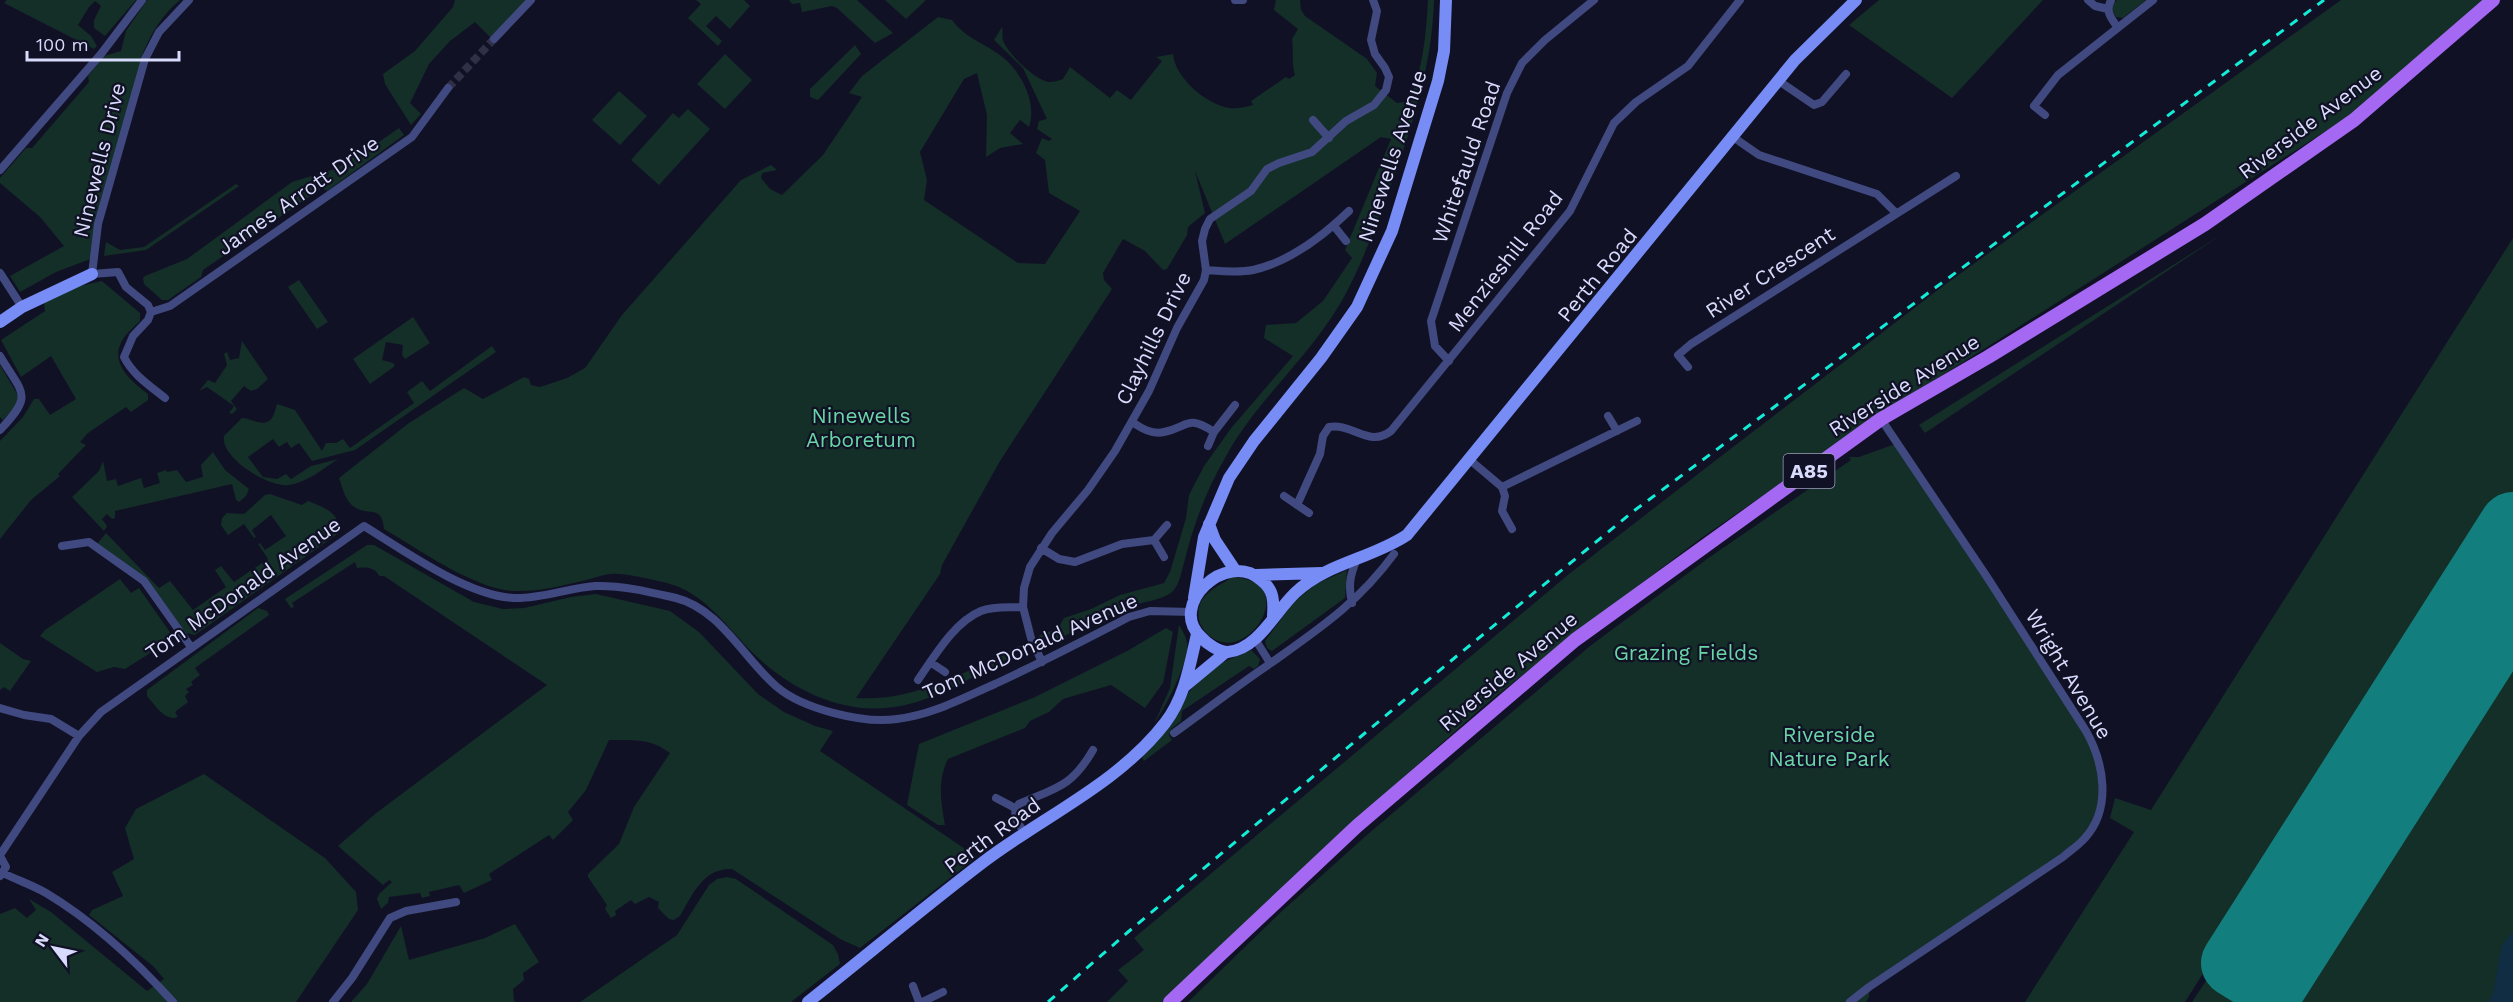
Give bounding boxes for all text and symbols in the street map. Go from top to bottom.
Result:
scale bar [27,24,178,62]
text: 100 m [36,34,89,55]
street label: Riverside Avenue [2233,60,2387,184]
street label: Ninewells Avenue [1352,67,1432,245]
street label: Whitefauld Road [1426,78,1506,246]
street label: Ninewells Drive [68,80,130,240]
street label: James Arrott Drive [212,130,384,260]
street label: Menzieshill Road [1442,186,1568,336]
street label: River Crescent [1701,221,1839,323]
street label: Perth Road [1552,223,1642,327]
street label: Clayhills Drive [1110,267,1196,409]
street label: Riverside Avenue [1824,329,1984,441]
park label: Ninewells Arboretum [806,403,916,452]
road number: A85 [1784,454,1834,488]
street label: Tom McDonald Avenue [141,511,345,665]
street label: Tom McDonald Avenue [919,587,1141,705]
street label: Wright Avenue [2020,604,2118,744]
street label: Riverside Avenue [1434,606,1582,736]
park label: Grazing Fields [1614,640,1758,665]
park label: Riverside Nature Park [1768,722,1890,771]
street label: Perth Road [939,792,1045,878]
north arrow [24,918,84,978]
text: N [31,930,53,950]

